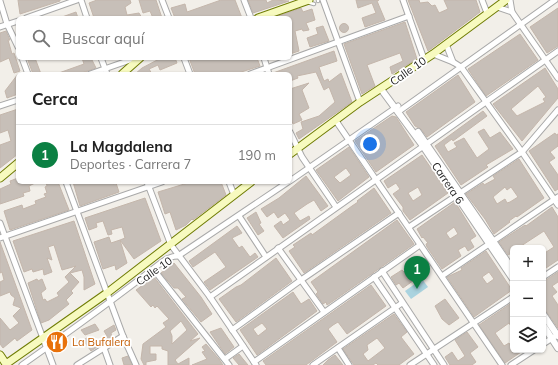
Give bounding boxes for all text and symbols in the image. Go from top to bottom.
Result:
search box [16,16,292,60]
icon: search [30,27,52,49]
text: Buscar aquí [62,29,144,48]
street label: Calle 10 [387,53,429,89]
text: Cerca [32,88,78,109]
your location [360,134,380,154]
text: La Magdalena [70,137,173,156]
text: 1 [41,147,49,163]
text: 190 m [238,147,276,163]
text: Deportes · Carrera 7 [70,156,191,172]
street label: Carrera 6 [429,159,467,207]
map controls [510,245,546,353]
button: + [510,245,546,281]
street label: Calle 10 [133,253,175,289]
pin: 1 [404,256,430,289]
button: − [510,281,546,317]
button: layers [510,317,546,353]
restaurant icon: La Bufalera [44,329,70,355]
place label: La Bufalera [72,335,131,349]

